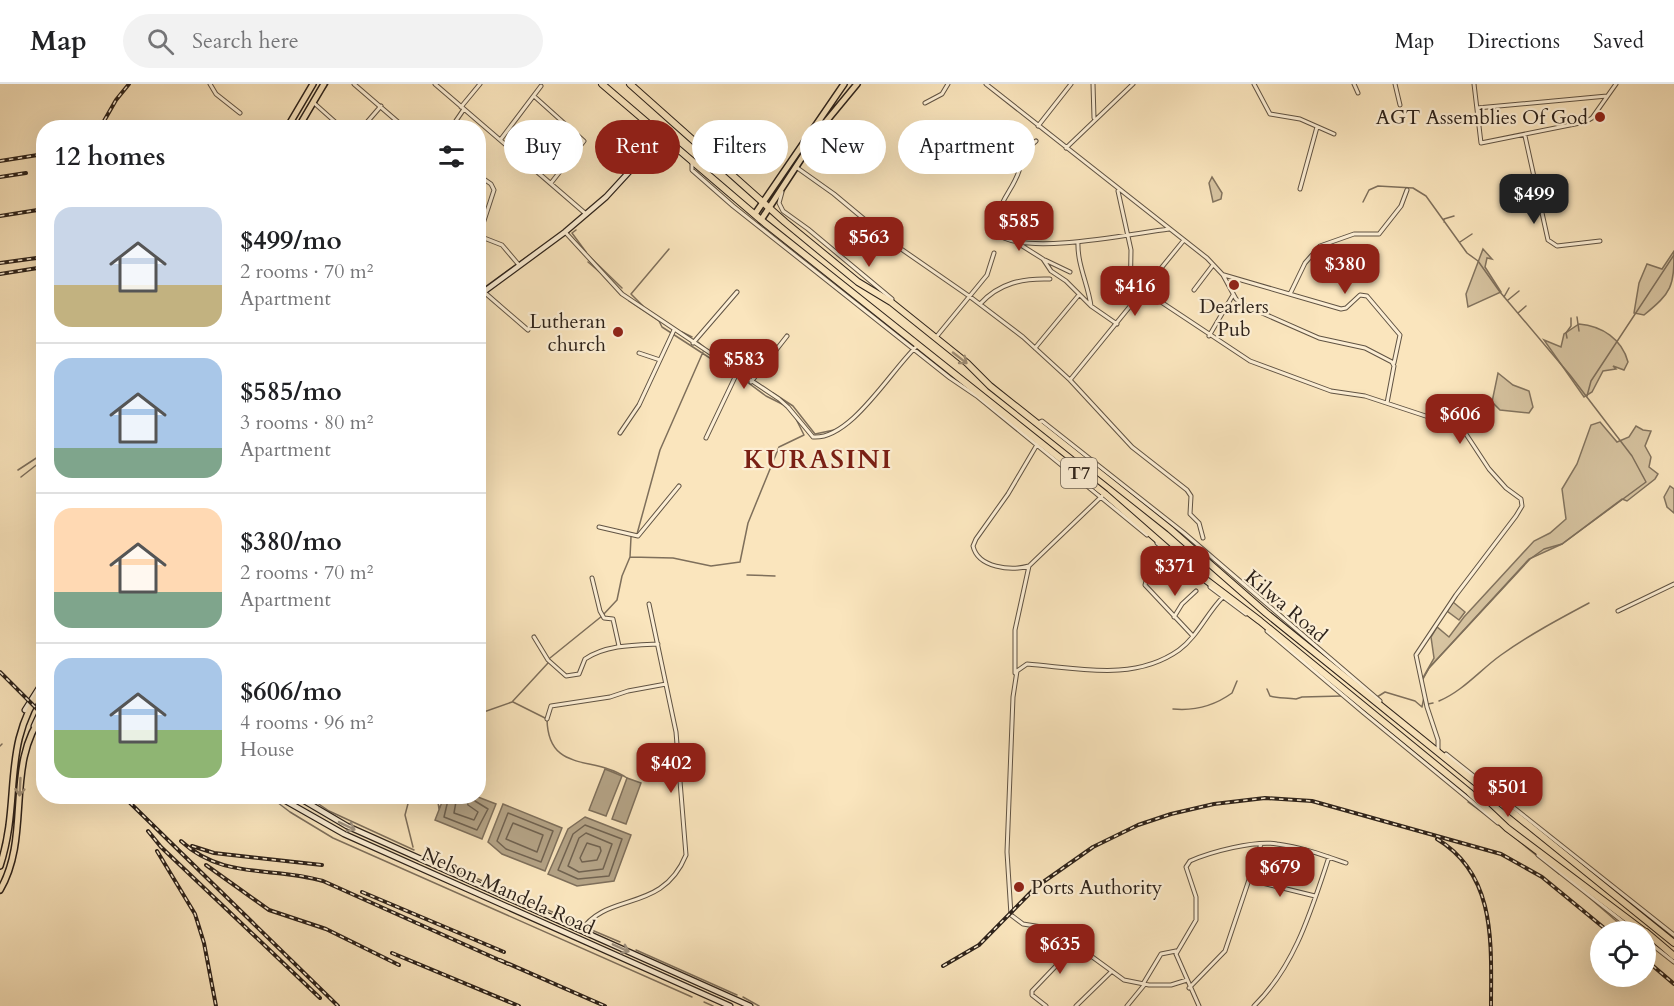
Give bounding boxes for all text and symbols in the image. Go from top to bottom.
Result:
search box [123,14,543,68]
text: Map [30,22,87,60]
icon: search [144,25,177,58]
text: Search here [192,26,299,56]
text: Map [1394,27,1434,56]
text: Directions [1467,27,1560,56]
text: Saved [1593,27,1644,56]
place label: AGT Assemblies Of God [1376,104,1588,131]
marker: AGT Assemblies Of God [1593,110,1607,124]
chip: Buy [504,120,583,174]
chip: Rent [595,120,680,174]
chip: Filters [692,120,788,174]
chip: New [800,120,886,174]
chip: Apartment [898,120,1035,174]
text: 12 homes [54,139,165,174]
icon: filters [435,140,468,173]
pin: $499 [1498,174,1570,225]
text: $499 [1514,180,1554,207]
pin: $585 [983,201,1055,252]
text: $585 [999,207,1039,234]
pin: $563 [833,217,905,268]
text: $499/mo [240,223,342,258]
text: $563 [849,223,889,250]
icon: home [102,231,174,303]
pin: $380 [1309,244,1381,295]
text: $380 [1325,250,1365,277]
text: 2 rooms · 70 m² [240,258,373,285]
pin: $416 [1099,266,1171,317]
text: $416 [1115,272,1155,299]
marker: Dearlers Pub [1227,278,1241,292]
text: Apartment [240,285,331,312]
place label: Dearlers Pub [1199,293,1269,343]
place label: Lutheran church [529,308,607,358]
marker: Lutheran church [611,325,625,339]
pin: $583 [708,339,780,390]
text: $583 [724,345,764,372]
one-way arrow [952,352,968,365]
text: $585/mo [240,374,342,409]
icon: home [102,382,174,454]
pin: $606 [1424,394,1496,445]
text: $606 [1440,400,1480,427]
text: 3 rooms · 80 m² [240,409,373,436]
text: Apartment [240,436,331,463]
district label: KURASINI [743,442,893,477]
road number: T7 [1061,458,1097,488]
text: $380/mo [240,524,342,559]
icon: home [102,532,174,604]
pin: $371 [1139,546,1211,597]
text: $371 [1155,552,1195,579]
text: 2 rooms · 70 m² [240,559,373,586]
street label: Kilwa Road [1239,564,1333,649]
text: Apartment [240,586,331,613]
text: $606/mo [240,674,342,709]
icon: home [102,682,174,754]
text: 4 rooms · 96 m² [240,709,373,736]
text: House [240,736,294,763]
pin: $402 [635,743,707,794]
text: $402 [651,749,691,776]
pin: $501 [1472,767,1544,818]
text: $501 [1488,773,1528,800]
one-way arrow [15,776,26,796]
one-way arrow [337,820,355,832]
street label: Nelson Mandela Road [417,841,599,942]
pin: $679 [1244,847,1316,898]
text: $679 [1260,853,1300,880]
place label: Ports Authority [1031,874,1163,901]
marker: Ports Authority [1012,880,1026,894]
map controls [1590,921,1656,987]
button: locate [1590,921,1656,987]
pin: $635 [1024,924,1096,975]
text: $635 [1040,930,1080,957]
one-way arrow [611,943,629,954]

